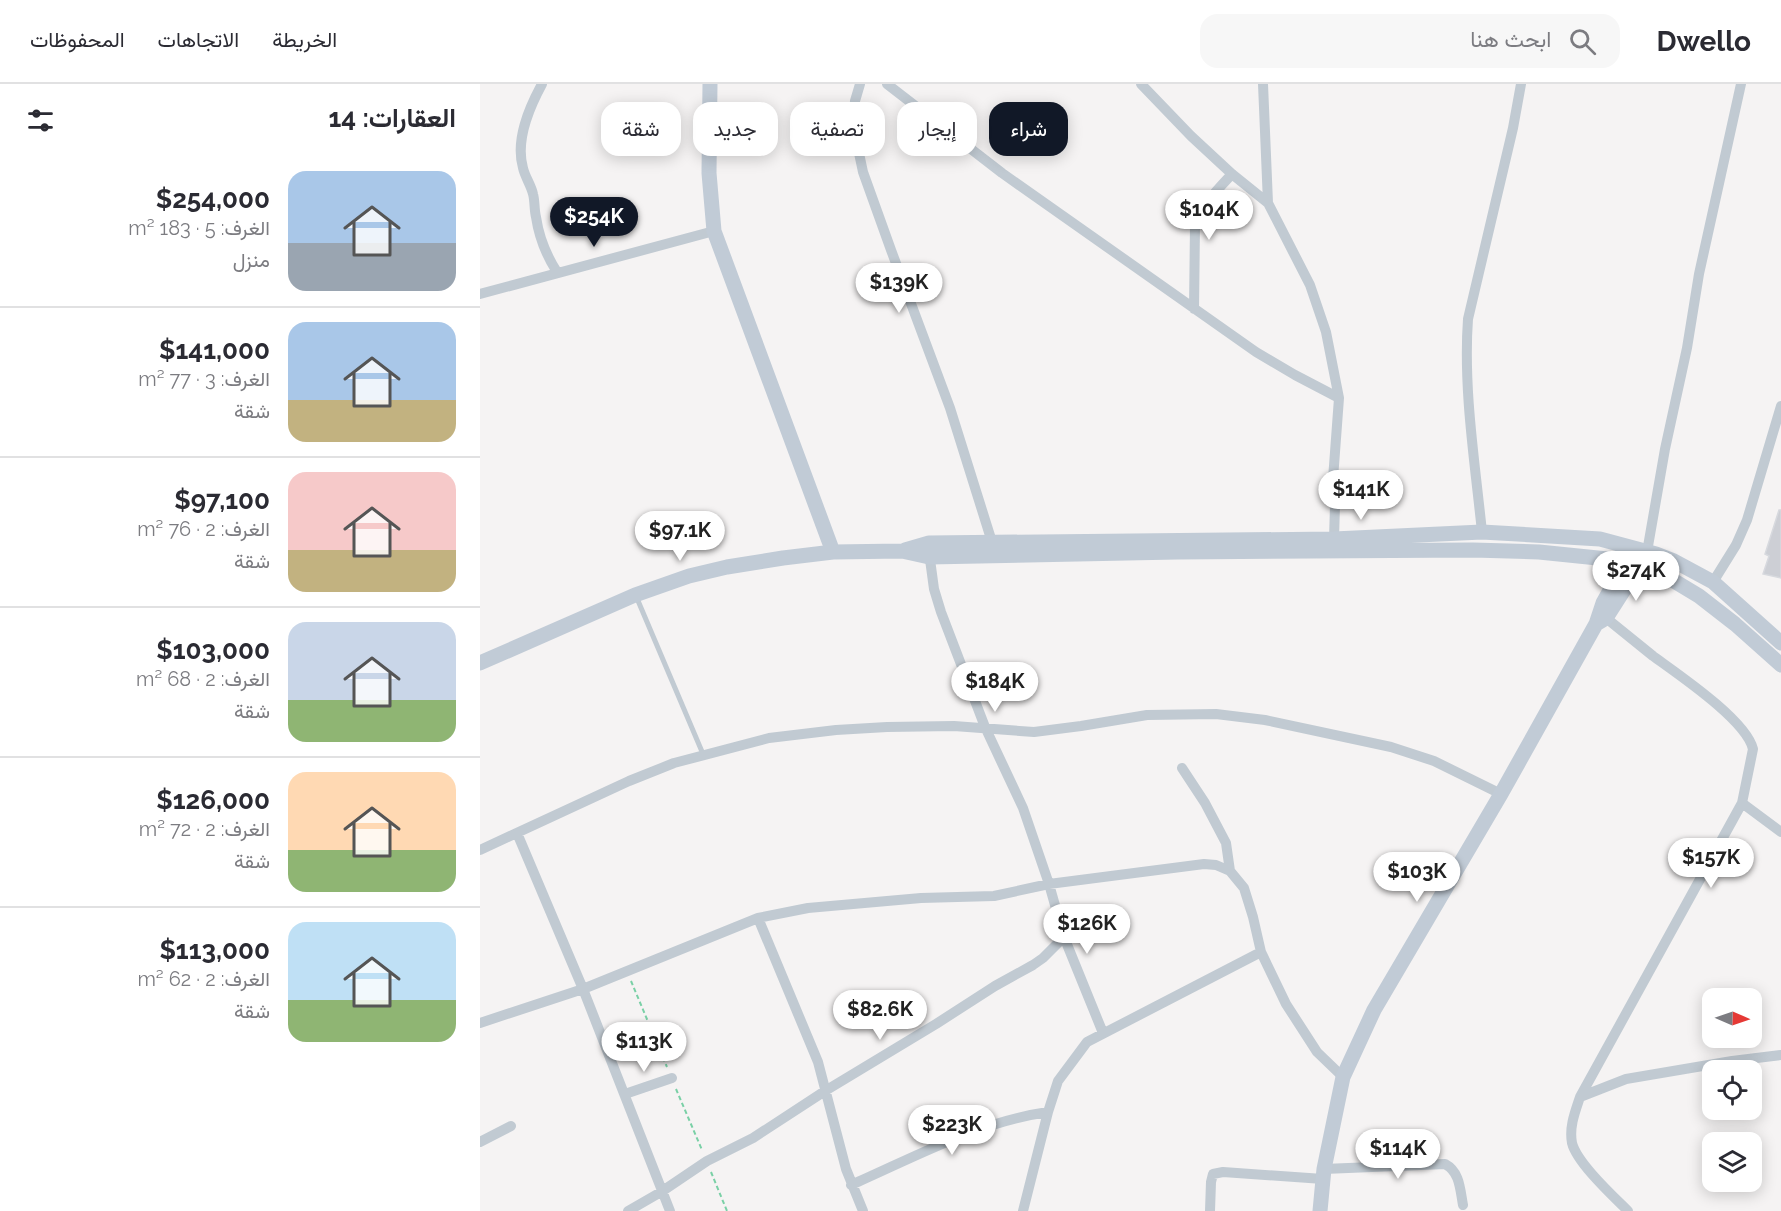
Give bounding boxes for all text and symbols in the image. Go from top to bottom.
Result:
search box [1200,14,1620,68]
icon: search [1566,25,1599,58]
text: Dwello [1656,25,1751,58]
text: ابحث هنا [1470,26,1551,52]
text: المحفوظات [30,27,125,52]
text: الاتجاهات [158,27,239,52]
text: الخريطة [272,27,337,52]
chip: شقة [601,102,681,156]
chip: جديد [693,102,778,156]
chip: تصفية [790,102,885,156]
chip: إيجار [897,102,977,156]
chip: شراء [989,102,1068,156]
text: العقارات: 14 [328,103,456,133]
icon: filters [24,104,57,137]
text: $254,000 [156,184,270,214]
pin: $104K [1167,190,1251,241]
icon: home [336,195,408,267]
pin: $254K [552,197,636,248]
text: $104K [1179,197,1239,221]
text: $254K [564,204,624,228]
text: الغرف: 5 · 183 m² [128,216,270,240]
text: منزل [233,248,270,272]
pin: $139K [857,263,941,314]
text: $139K [870,270,928,294]
text: $141,000 [159,335,270,365]
icon: home [336,346,408,418]
text: الغرف: 3 · 77 m² [138,367,270,391]
text: شقة [234,399,270,423]
pin: $141K [1319,470,1403,521]
text: $141K [1332,477,1390,501]
text: $97,100 [174,485,270,515]
icon: home [336,496,408,568]
pin: $97.1K [631,511,729,562]
text: الغرف: 2 · 76 m² [137,517,270,541]
text: $97.1K [649,518,711,542]
text: شقة [234,549,270,573]
pin: $274K [1594,551,1678,602]
text: $274K [1606,558,1666,582]
text: $103,000 [156,635,270,665]
icon: home [336,646,408,718]
pin: $184K [953,662,1037,713]
text: الغرف: 2 · 68 m² [136,667,270,691]
text: $184K [965,669,1025,693]
text: شقة [234,699,270,723]
text: $126,000 [156,785,270,815]
icon: home [336,796,408,868]
text: الغرف: 2 · 72 m² [139,817,270,841]
pin: $157K [1669,838,1753,889]
text: $157K [1682,845,1740,869]
text: شقة [234,849,270,873]
pin: $103K [1375,852,1459,903]
text: $103K [1387,859,1447,883]
pin: $126K [1045,904,1129,955]
text: $126K [1057,911,1117,935]
text: $113,000 [159,935,270,965]
icon: home [336,946,408,1018]
text: الغرف: 2 · 62 m² [137,967,270,991]
north arrow [1702,988,1762,1048]
map controls [1702,988,1762,1192]
pin: $82.6K [831,990,929,1041]
text: $82.6K [847,997,913,1021]
text: شقة [234,999,270,1023]
pin: $113K [602,1022,686,1073]
text: $113K [616,1029,672,1053]
button: locate [1702,1060,1762,1120]
pin: $223K [910,1105,994,1156]
text: $223K [922,1112,982,1136]
pin: $114K [1356,1129,1440,1180]
button: layers [1702,1132,1762,1192]
text: $114K [1369,1136,1427,1160]

